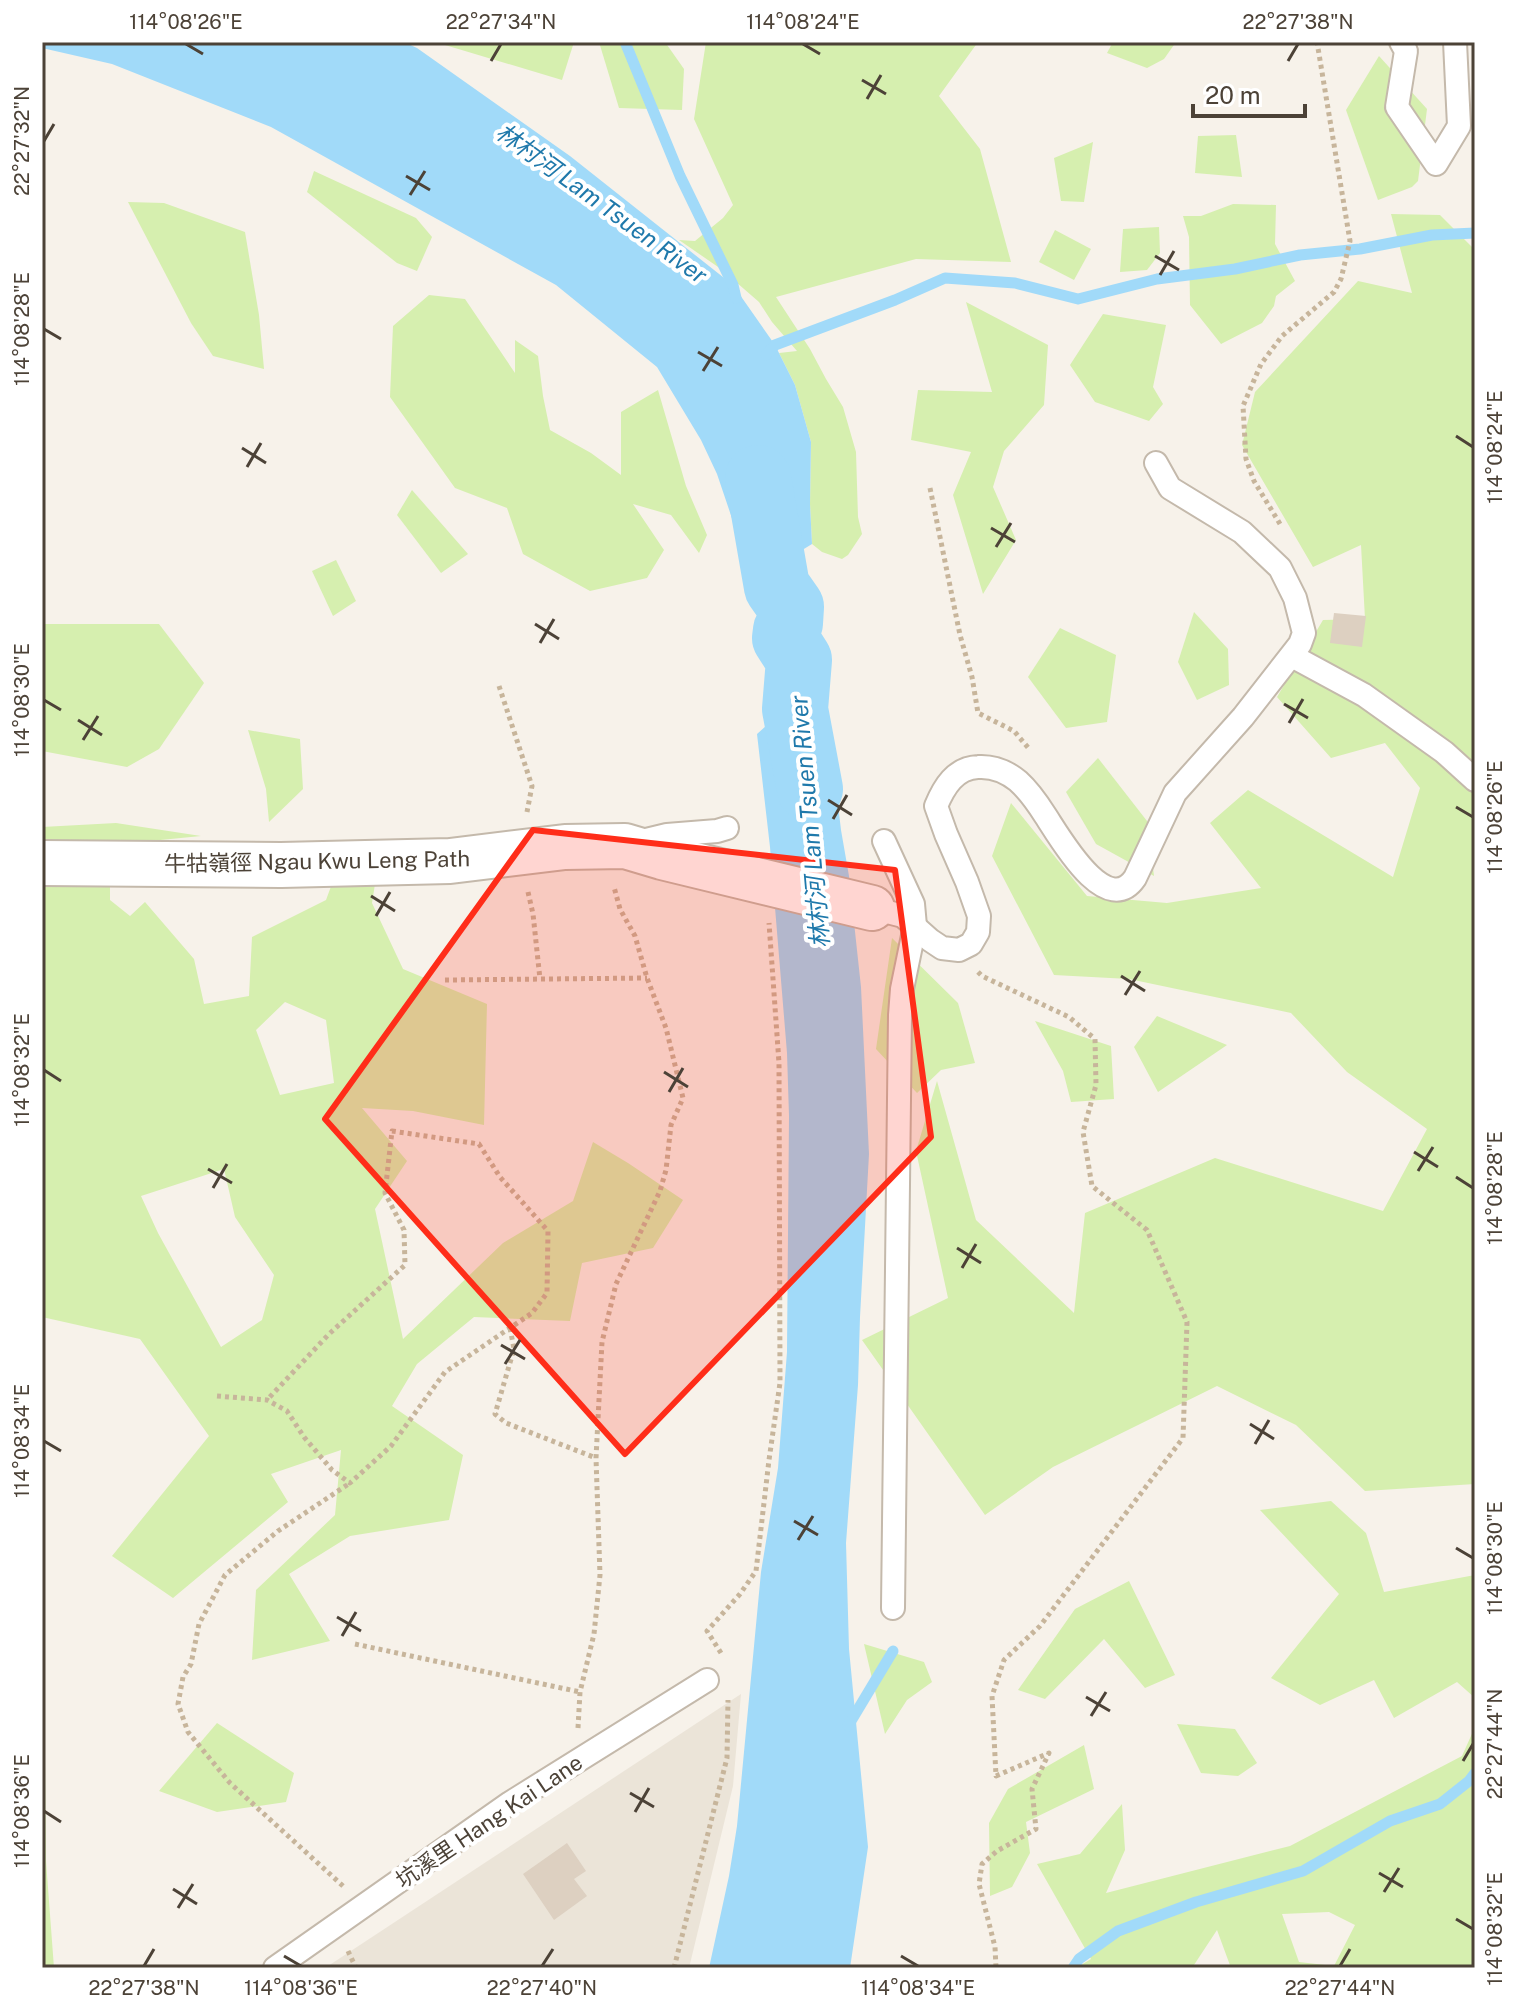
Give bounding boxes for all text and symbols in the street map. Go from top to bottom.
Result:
text: 114°08'26"E [129,10,243,34]
text: 22°27'34"N [446,10,556,34]
text: 114°08'24"E [746,10,860,34]
text: 22°27'38"N [1243,10,1354,34]
scale bar [1193,68,1305,118]
text: 20 m [1205,81,1261,109]
text: 22°27'32"N [10,86,34,196]
water label: 林村河 Lam Tsuen River [491,117,714,289]
text: 114°08'28"E [10,272,34,386]
text: 114°08'24"E [1483,390,1507,504]
text: 114°08'30"E [10,643,34,757]
water label: 林村河 Lam Tsuen River [784,693,834,950]
text: 114°08'26"E [1483,760,1507,874]
street label: 牛牯嶺徑 Ngau Kwu Leng Path [164,845,470,877]
text: 114°08'32"E [10,1013,34,1127]
text: 114°08'28"E [1483,1131,1507,1245]
text: 114°08'34"E [10,1384,34,1498]
text: 114°08'30"E [1483,1501,1507,1615]
text: 22°27'44"N [1483,1689,1507,1799]
street label: 坑溪里 Hang Kai Lane [391,1749,587,1893]
text: 114°08'36"E [10,1754,34,1868]
text: 114°08'32"E [1483,1872,1507,1986]
text: 22°27'38"N [89,1976,200,2000]
text: 114°08'36"E [244,1976,358,2000]
text: 22°27'40"N [487,1976,597,2000]
text: 114°08'34"E [861,1976,975,2000]
text: 22°27'44"N [1285,1976,1395,2000]

